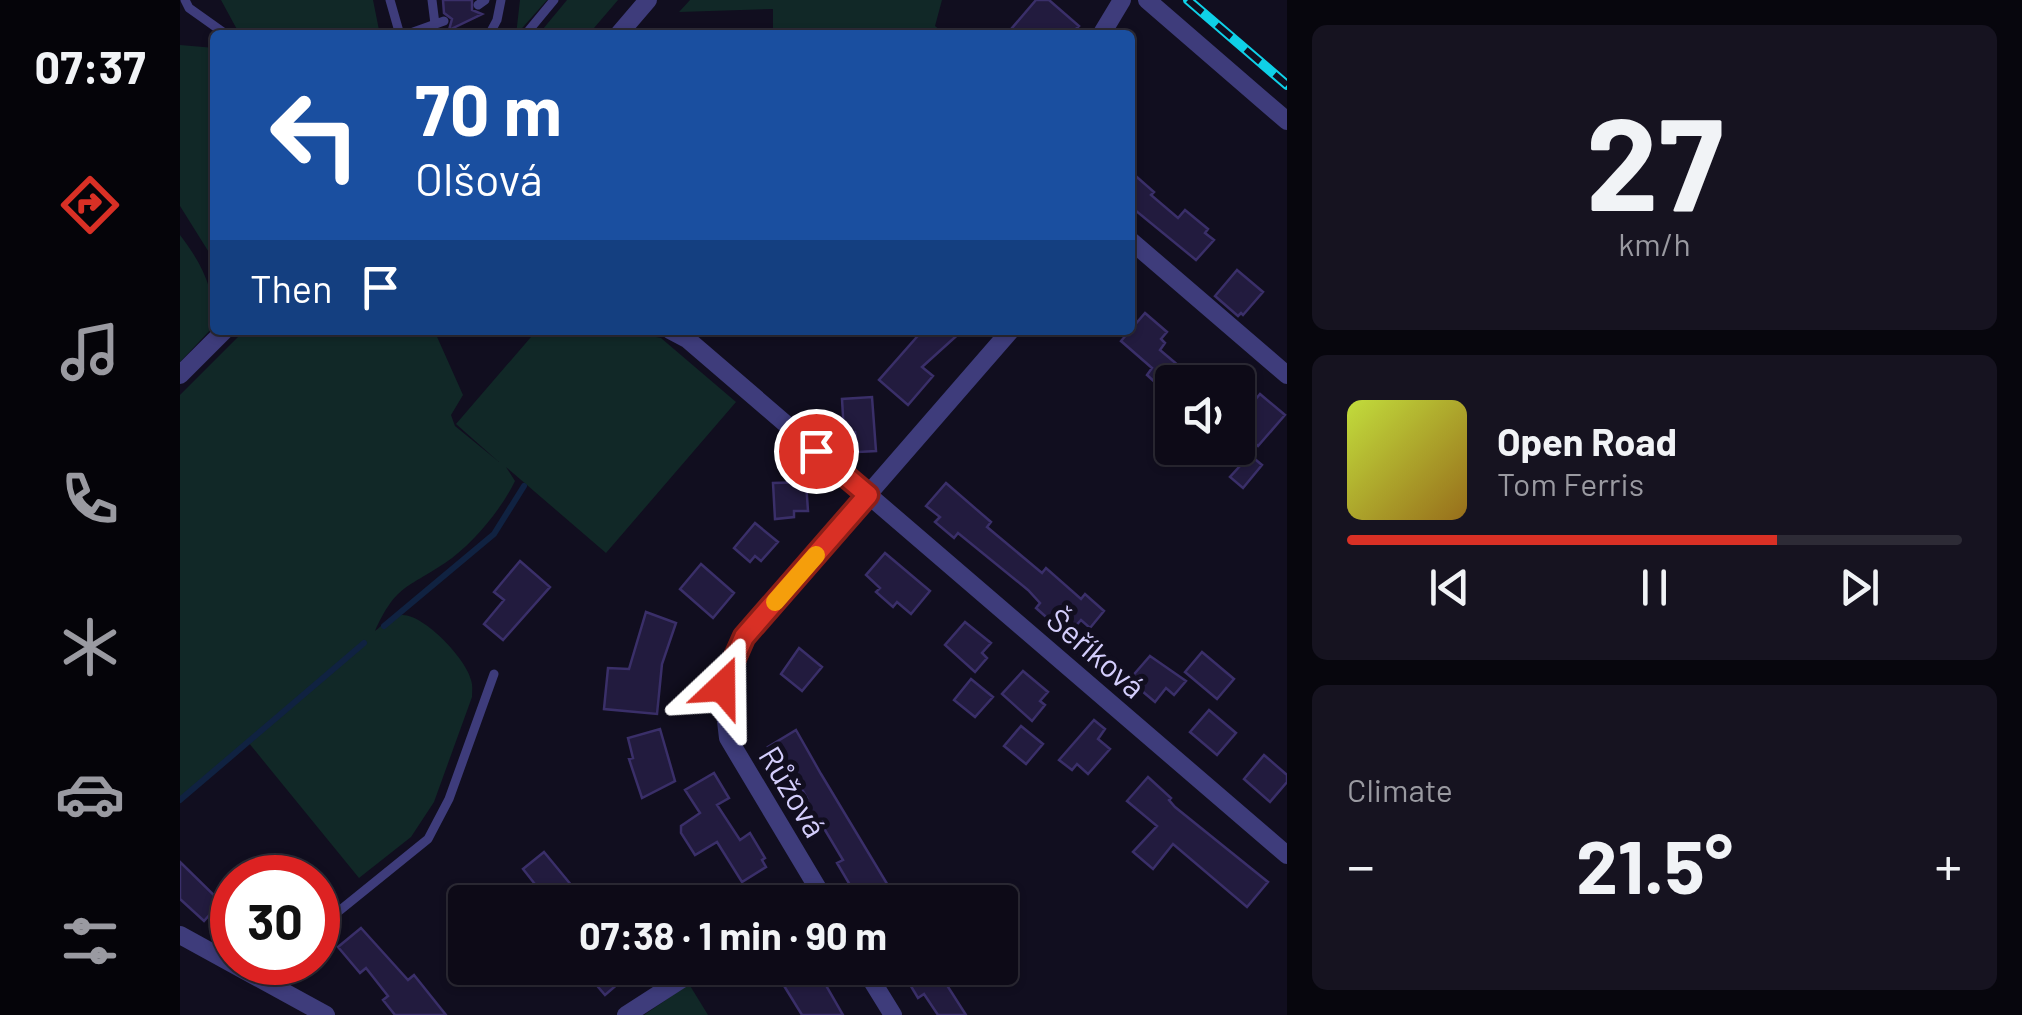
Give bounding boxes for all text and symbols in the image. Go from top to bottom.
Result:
text: 07:37 [35,39,145,93]
text: 70 m [415,66,562,150]
icon: left [250,70,380,200]
text: 27 [1586,81,1723,237]
text: Olšová [415,151,543,205]
icon: directions [55,170,125,240]
text: km/h [1618,224,1691,262]
icon: arrive [353,260,408,315]
text: Then [250,265,333,311]
icon: music [55,317,125,387]
map controls [1155,365,1255,465]
button: sound [1155,365,1255,465]
pin [774,409,859,494]
text: Open Road [1497,418,1677,464]
icon: arrive [789,424,844,479]
icon: phone [55,464,125,534]
text: Tom Ferris [1497,464,1644,502]
icon: previous [1422,560,1477,615]
icon: pause [1627,560,1682,615]
icon: next [1832,560,1887,615]
street label: Šeříková [1040,599,1154,705]
icon: climate [55,612,125,682]
position arrow [670,635,774,739]
street label: Růžová [752,739,836,843]
icon: car [55,759,125,829]
text: Climate [1347,770,1453,808]
text: 21.5° [1576,819,1733,909]
text: − [1347,831,1375,897]
text: + [1934,831,1962,897]
speed limit sign: 30 [210,855,340,985]
icon: filters [55,906,125,976]
text: 07:38 · 1 min · 90 m [579,912,887,958]

